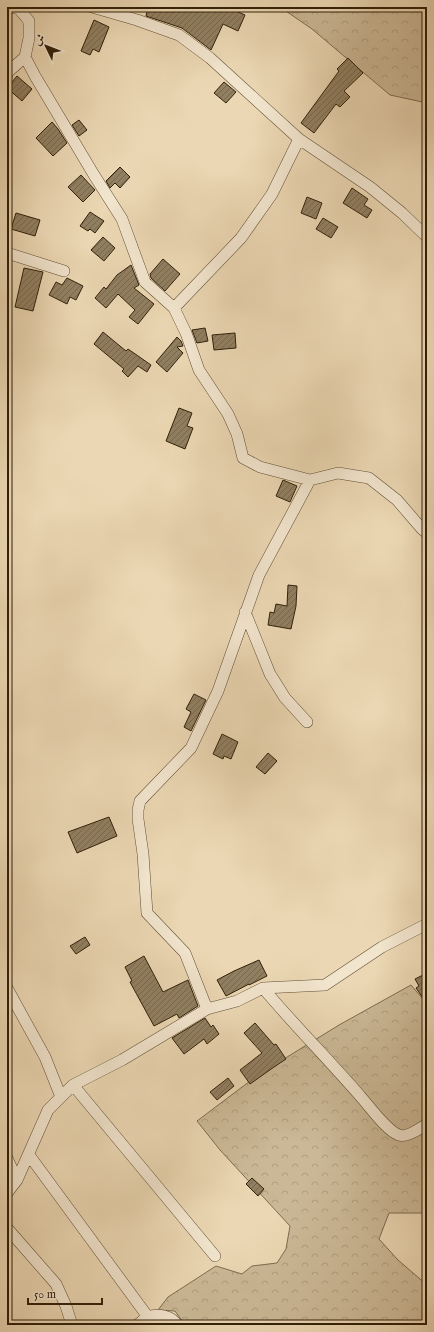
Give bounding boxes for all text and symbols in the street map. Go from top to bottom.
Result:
north arrow [26,26,66,66]
text: ش [31,31,48,49]
scale bar [28,1280,102,1306]
text: 50 m [34,1287,56,1302]

